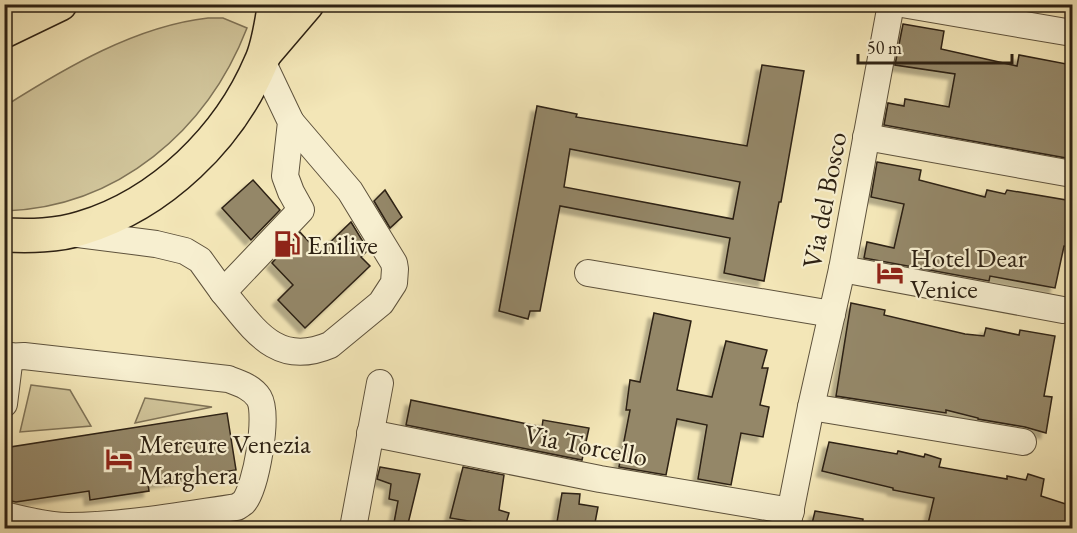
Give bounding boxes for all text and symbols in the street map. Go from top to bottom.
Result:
scale bar [858,27,1012,65]
text: 50 m [867,36,902,59]
street label: Via del Bosco [794,129,854,271]
place label: Enilive [307,227,378,262]
fuel station icon: Enilive [272,229,302,259]
place label: Hotel Dear Venice [910,240,1027,306]
hotel icon: Hotel Dear Venice [875,258,905,288]
street label: Via Torcello [521,416,651,474]
place label: Mercure Venezia Marghera [139,426,311,492]
hotel icon: Mercure Venezia Marghera [104,444,134,474]

